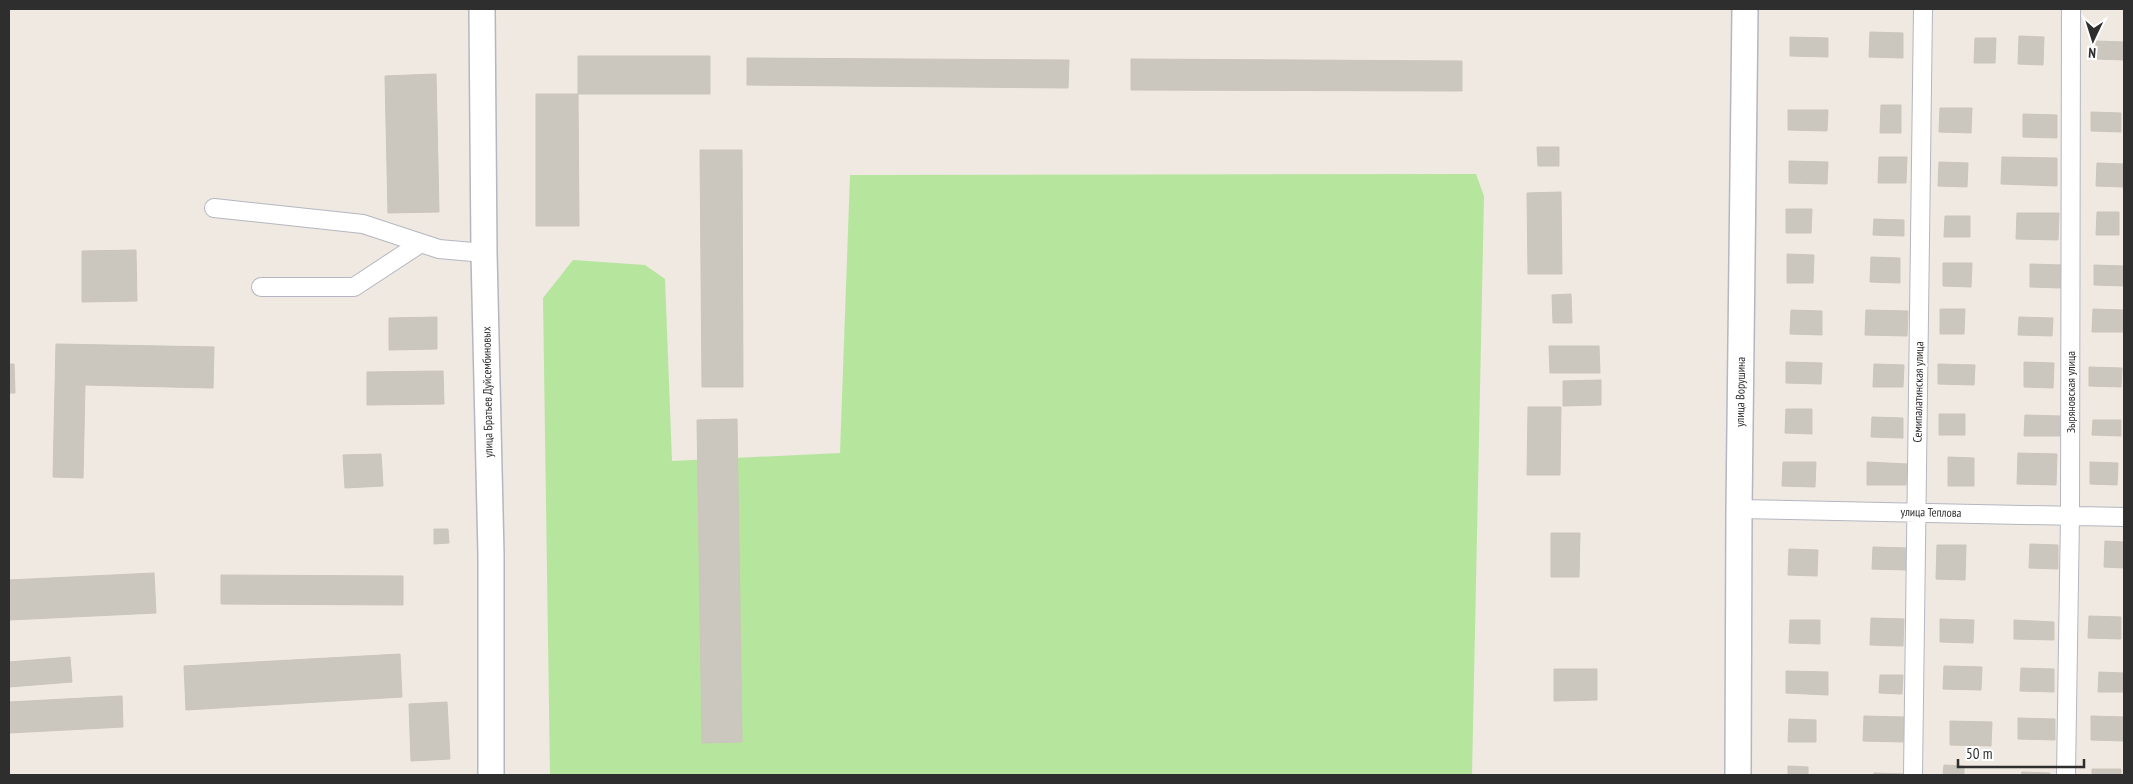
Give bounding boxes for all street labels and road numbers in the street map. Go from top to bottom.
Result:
street label: улица Братьев Дуйсембиновых [478,326,496,458]
street label: Семипалатинская улица [1910,341,1926,443]
street label: Зыряновская улица [2063,351,2078,433]
street label: улица Ворушина [1732,357,1748,427]
street label: улица Теплова [1900,504,1962,520]

